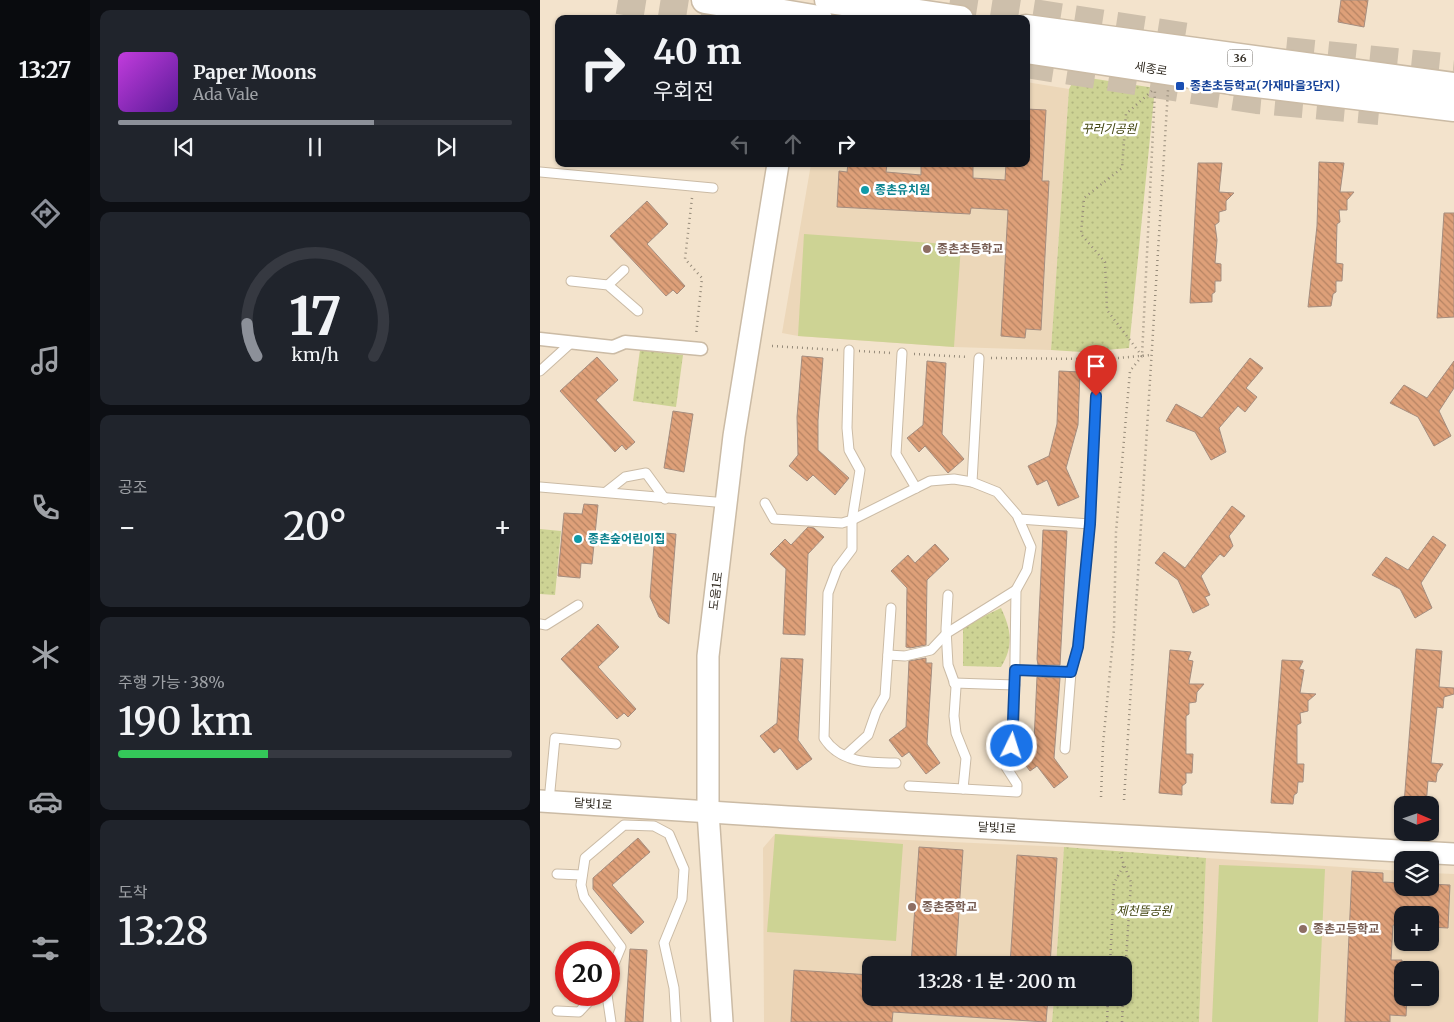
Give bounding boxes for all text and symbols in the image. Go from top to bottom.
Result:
text: 40 m [653,30,741,74]
icon: right [570,35,635,100]
road number: 36 [1228,49,1252,66]
text: 13:27 [19,56,71,84]
street label: 세종로 [1134,59,1169,79]
text: Paper Moons [193,60,317,84]
text: 우회전 [653,77,714,105]
place label: 종촌초등학교(가재마을3단지) [1190,78,1340,93]
marker: 종촌초등학교(가재마을3단지) [1174,80,1186,92]
text: Ada Vale [193,84,258,104]
park label: 꾸러기공원 [1081,121,1138,136]
icon: left [726,130,754,158]
icon: ahead [779,130,807,158]
icon: right [832,130,860,158]
icon: previous [170,133,198,161]
icon: pause [301,133,329,161]
icon: next [432,133,460,161]
place label: 종촌유치원 [875,182,930,197]
marker: 종촌유치원 [859,184,871,196]
icon: directions [28,196,63,231]
place label: 종촌초등학교 [937,241,1003,256]
marker: 종촌초등학교 [921,243,933,255]
text: 17 [289,284,341,349]
icon: music [28,343,63,378]
text: km/h [291,343,339,366]
pin [1075,345,1117,396]
icon: arrive [1082,352,1110,380]
text: 공조 [118,477,147,497]
icon: phone [28,490,63,525]
text: 20° [283,503,347,550]
text: − [118,509,137,545]
text: + [493,509,512,545]
place label: 종촌숲어린이집 [588,531,665,546]
marker: 종촌숲어린이집 [572,533,584,545]
street label: 도움1로 [706,571,725,611]
icon: climate [28,637,63,672]
text: 주행 가능 · 38% [118,672,225,692]
text: 190 km [118,698,253,745]
position arrow [985,719,1037,771]
icon: car [28,784,63,819]
street label: 달빛1로 [573,795,613,812]
north arrow [1394,796,1439,841]
map controls [1394,796,1439,1006]
street label: 달빛1로 [977,819,1017,836]
button: layers [1394,851,1439,896]
text: 도착 [118,882,147,902]
place label: 종촌중학교 [922,899,977,914]
marker: 종촌중학교 [906,901,918,913]
park label: 제천뜰공원 [1116,903,1173,918]
button: + [1394,906,1439,951]
text: 13:28 [118,908,209,955]
place label: 종촌고등학교 [1313,921,1379,936]
marker: 종촌고등학교 [1297,923,1309,935]
icon: filters [28,931,63,966]
speed limit sign: 20 [555,941,620,1006]
button: − [1394,961,1439,1006]
text: 13:28 · 1 분 · 200 m [918,969,1076,993]

